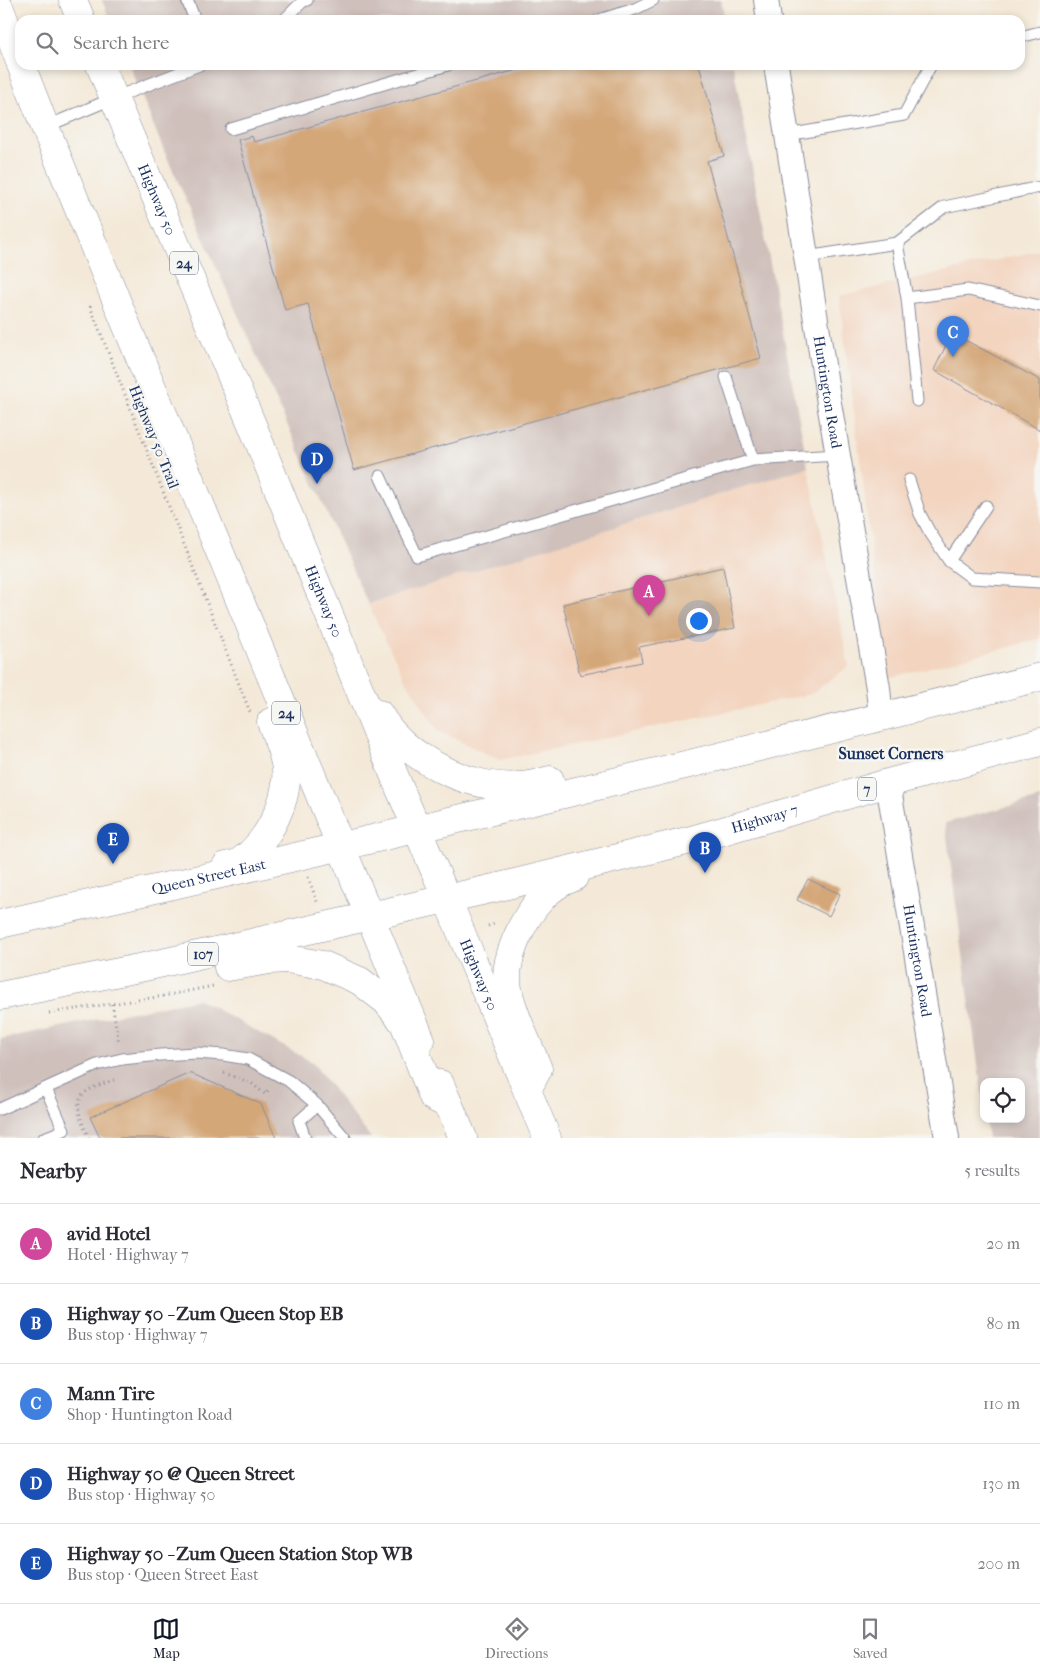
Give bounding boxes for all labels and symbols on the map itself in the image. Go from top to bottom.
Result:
street label: Highway 50 [134,161,180,238]
road number: 24 [170,252,198,274]
pin: C [937,316,969,357]
street label: Huntington Road [810,334,846,450]
street label: Highway 50 Trail [125,383,183,491]
pin: D [301,443,333,484]
street label: Highway 50 [301,563,346,640]
pin: A [633,575,665,616]
your location [686,608,712,634]
road number: 24 [272,701,300,724]
district label: Sunset Corners [839,744,944,763]
road number: 7 [858,778,876,801]
street label: Highway 7 [729,801,800,837]
pin: E [97,823,129,864]
pin: B [689,832,721,873]
street label: Queen Street East [150,855,268,899]
street label: Huntington Road [899,903,936,1019]
street label: Highway 50 [456,936,502,1013]
road number: 107 [188,942,218,966]

